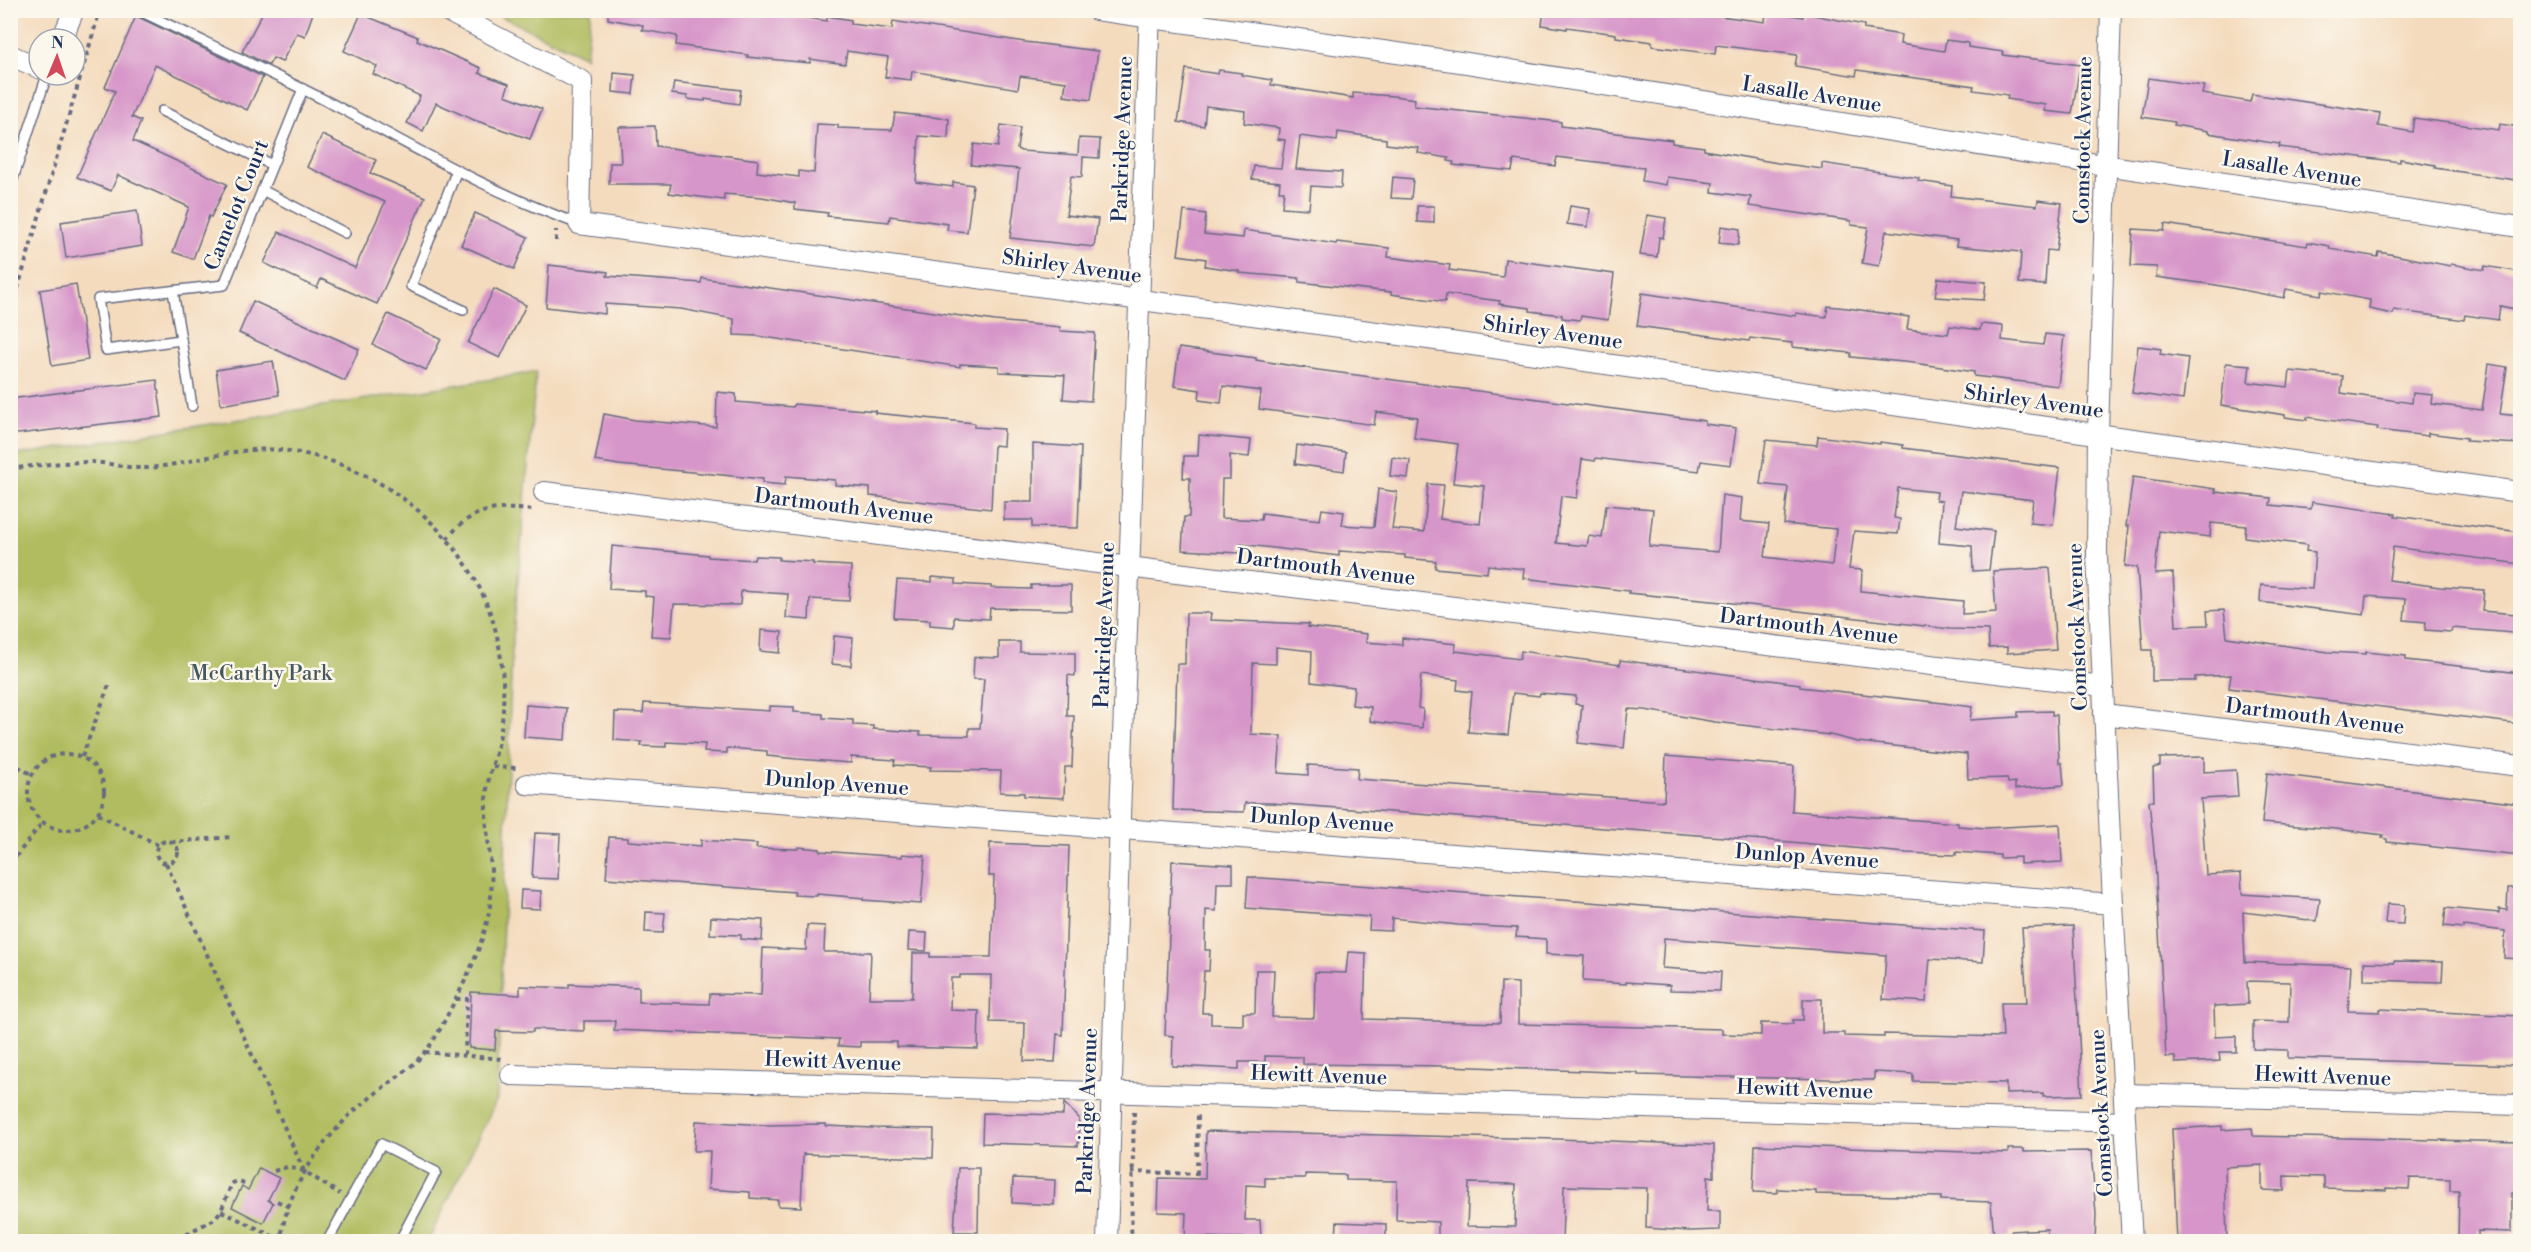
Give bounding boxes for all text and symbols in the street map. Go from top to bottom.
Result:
north arrow [27,27,87,87]
text: N [51,33,65,53]
street label: Parkridge Avenue [1107,55,1139,223]
street label: Comstock Avenue [2070,56,2098,224]
street label: Lasalle Avenue [1740,71,1883,119]
street label: Camelot Court [199,136,275,275]
street label: Lasalle Avenue [2220,146,2363,194]
street label: Shirley Avenue [1000,244,1143,290]
street label: Shirley Avenue [1481,310,1624,356]
street label: Shirley Avenue [1962,379,2105,425]
street label: Dartmouth Avenue [753,483,935,531]
street label: Parkridge Avenue [1089,541,1121,709]
street label: Comstock Avenue [2062,543,2094,711]
street label: Dartmouth Avenue [1235,544,1417,592]
street label: Dartmouth Avenue [1718,603,1900,651]
park label: McCarthy Park [190,661,333,687]
street label: Dartmouth Avenue [2224,693,2406,741]
street label: Dunlop Avenue [764,766,910,802]
street label: Dunlop Avenue [1249,803,1395,839]
street label: Dunlop Avenue [1734,839,1880,875]
street label: Parkridge Avenue [1072,1027,1104,1195]
street label: Comstock Avenue [2085,1028,2119,1198]
street label: Hewitt Avenue [764,1047,902,1077]
street label: Hewitt Avenue [1250,1061,1388,1091]
street label: Hewitt Avenue [2254,1062,2392,1092]
street label: Hewitt Avenue [1736,1075,1874,1105]

